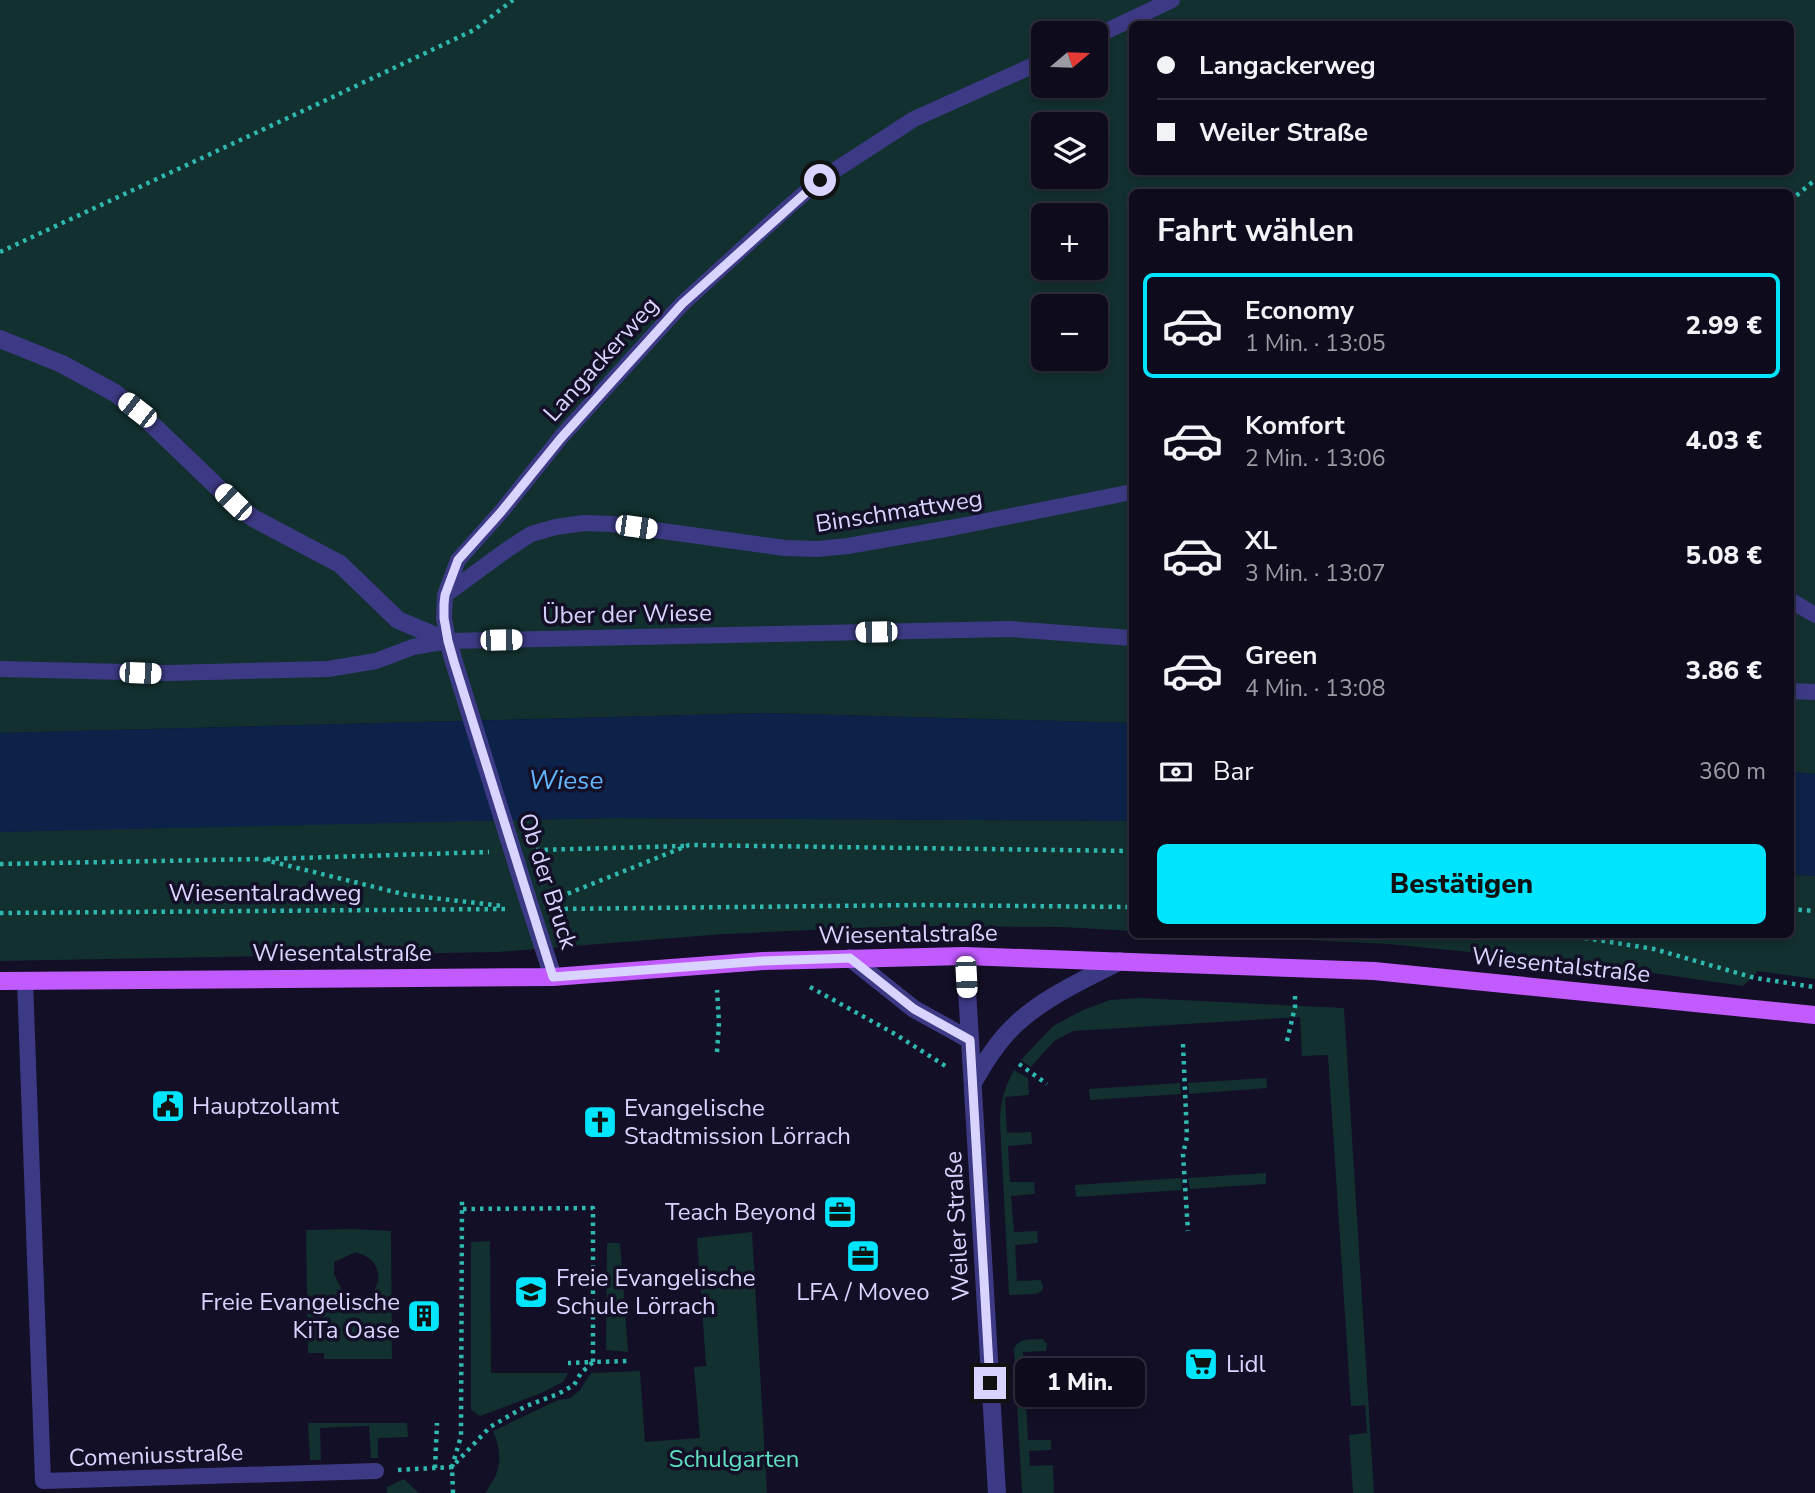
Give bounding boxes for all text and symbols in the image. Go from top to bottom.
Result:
north arrow [1031,21,1108,98]
map controls [1031,21,1108,371]
text: Langackerweg [1199,48,1376,83]
button: layers [1031,112,1108,189]
text: Weiler Straße [1199,115,1368,150]
route start [804,164,836,196]
button: + [1031,203,1108,280]
text: Fahrt wählen [1157,209,1354,252]
street label: Langackerweg [536,290,666,428]
text: Economy [1245,293,1354,328]
button: − [1031,294,1108,371]
icon: car [1161,294,1224,357]
text: 2.99 € [1686,308,1762,343]
text: 1 Min. · 13:05 [1245,328,1386,359]
car [114,389,161,431]
text: Komfort [1245,408,1345,443]
icon: car [1161,409,1224,472]
text: 4.03 € [1686,423,1762,458]
text: 2 Min. · 13:06 [1245,443,1386,474]
car [211,480,256,524]
street label: Binschmattweg [813,482,985,540]
car [614,514,659,540]
text: XL [1245,523,1277,558]
icon: car [1161,524,1224,587]
text: 5.08 € [1686,538,1762,573]
text: 3 Min. · 13:07 [1245,558,1386,589]
street label: Über der Wiese [542,597,712,631]
car [855,621,898,643]
car [480,629,523,651]
text: Green [1245,638,1318,673]
icon: car [1161,639,1224,702]
text: 3.86 € [1686,653,1762,688]
car [119,662,162,684]
text: 4 Min. · 13:08 [1245,673,1386,704]
icon: cash [1157,753,1195,791]
text: Bar [1213,754,1254,789]
text: 360 m [1699,756,1766,787]
water label: Wiese [529,763,604,798]
street label: Ob der Bruck [511,809,585,954]
button: Bestätigen [1157,844,1766,924]
street label: Wiesentalradweg [169,877,361,909]
street label: Wiesentalstraße [818,916,998,952]
street label: Wiesentalstraße [252,937,432,969]
street label: Wiesentalstraße [1470,940,1652,990]
car [955,955,978,999]
public building icon: Hauptzollamt [149,1087,187,1125]
place label: Hauptzollamt [192,1090,339,1122]
place label: Evangelische Stadtmission Lörrach [624,1092,851,1152]
church icon: Evangelische Stadtmission Lörrach [581,1103,619,1141]
street label: Weiler Straße [937,1150,977,1302]
office icon: Teach Beyond [821,1193,859,1231]
place label: Teach Beyond [665,1196,816,1228]
office icon: LFA / Moveo [844,1237,882,1275]
place label: Freie Evangelische Schule Lörrach [556,1262,755,1322]
school or university icon: Freie Evangelische Schule Lörrach [512,1273,550,1311]
place label: LFA / Moveo [796,1276,930,1308]
place label: Freie Evangelische KiTa Oase [201,1286,400,1346]
building icon: Freie Evangelische KiTa Oase [405,1297,443,1335]
supermarket icon: Lidl [1182,1345,1220,1383]
place label: Lidl [1226,1348,1266,1380]
callout: 1 Min. [1014,1358,1144,1408]
route end [974,1367,1006,1399]
text: 1 Min. [1047,1367,1113,1398]
street label: Comeniusstraße [68,1436,244,1474]
park label: Schulgarten [669,1443,799,1475]

